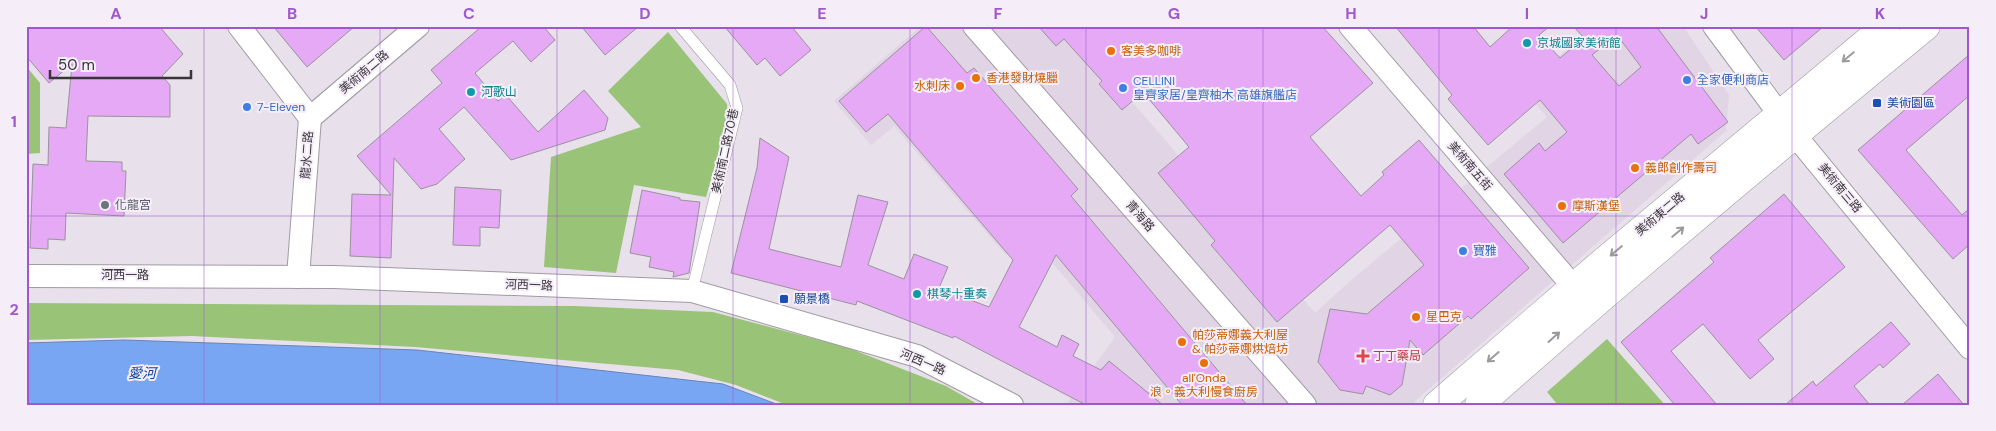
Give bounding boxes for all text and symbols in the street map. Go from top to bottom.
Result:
text: A [110,3,122,24]
text: B [287,3,297,24]
text: C [463,3,475,24]
text: D [639,3,651,24]
text: E [817,3,827,24]
text: F [994,3,1003,24]
text: G [1168,3,1180,24]
text: H [1345,3,1357,24]
text: I [1525,3,1529,24]
text: J [1700,3,1708,24]
text: K [1875,3,1886,24]
place label: 京城國家美術館 [1537,35,1621,51]
marker: 京城國家美術館 [1521,37,1533,49]
place label: 客美多咖啡 [1121,43,1181,59]
marker: 客美多咖啡 [1105,45,1117,57]
street label: 美術南二路 [336,47,392,97]
scale bar [50,48,191,80]
one-way arrow [1842,52,1855,63]
text: 50 m [58,55,95,75]
place label: 香港發財燒臘 [986,70,1058,86]
marker: 香港發財燒臘 [970,72,982,84]
place label: 全家便利商店 [1697,72,1769,88]
place label: CELLINI 皇齊家居/皇齊柚木 高雄旗艦店 [1133,73,1297,103]
marker: 全家便利商店 [1681,74,1693,86]
place label: 水刺床 [914,78,950,94]
marker: 水刺床 [954,80,966,92]
marker: CELLINI 皇齊家居/皇齊柚木 高雄旗艦店 [1117,82,1129,94]
place label: 河歌山 [481,84,517,100]
marker: 河歌山 [465,86,477,98]
place label: 美術園區 [1887,95,1935,111]
marker: 美術園區 [1871,97,1883,109]
place label: 7-Eleven [257,99,305,115]
marker: 7-Eleven [241,101,253,113]
street label: 美術南二路70巷 [708,107,742,195]
text: 1 [11,111,17,132]
street label: 龍水二路 [297,130,317,180]
street label: 美術南五街 [1444,138,1496,194]
place label: 義郎創作壽司 [1645,160,1717,176]
street label: 美術南三路 [1815,160,1865,216]
marker: 義郎創作壽司 [1629,162,1641,174]
street label: 美術東二路 [1632,189,1688,239]
place label: 化龍宮 [115,197,151,213]
street label: 青海路 [1122,197,1158,235]
place label: 摩斯漢堡 [1572,198,1620,214]
marker: 化龍宮 [99,199,111,211]
marker: 摩斯漢堡 [1556,200,1568,212]
one-way arrow [1671,226,1684,237]
place label: 寶雅 [1473,243,1497,259]
marker: 寶雅 [1457,245,1469,257]
one-way arrow [1610,246,1623,257]
street label: 河西一路 [101,267,149,283]
street label: 河西一路 [505,276,553,294]
place label: 棋琴十重奏 [927,286,987,302]
marker: 棋琴十重奏 [911,288,923,300]
place label: 願景橋 [794,291,830,307]
marker: 願景橋 [778,293,790,305]
text: 2 [9,299,19,320]
place label: 星巴克 [1426,309,1462,325]
marker: 星巴克 [1410,311,1422,323]
place label: 帕莎蒂娜義大利屋 & 帕莎蒂娜烘焙坊 [1192,327,1288,357]
one-way arrow [1548,331,1561,343]
marker: 帕莎蒂娜義大利屋 & 帕莎蒂娜烘焙坊 [1176,336,1188,348]
street label: 河西一路 [898,345,948,379]
place label: 丁丁藥局 [1373,348,1421,364]
marker: 丁丁藥局 [1357,350,1369,362]
one-way arrow [1486,351,1499,362]
marker: all'Onda 浪。義大利慢食廚房 [1198,357,1210,369]
water label: 愛河 [128,364,159,382]
place label: all'Onda 浪。義大利慢食廚房 [1150,370,1258,400]

